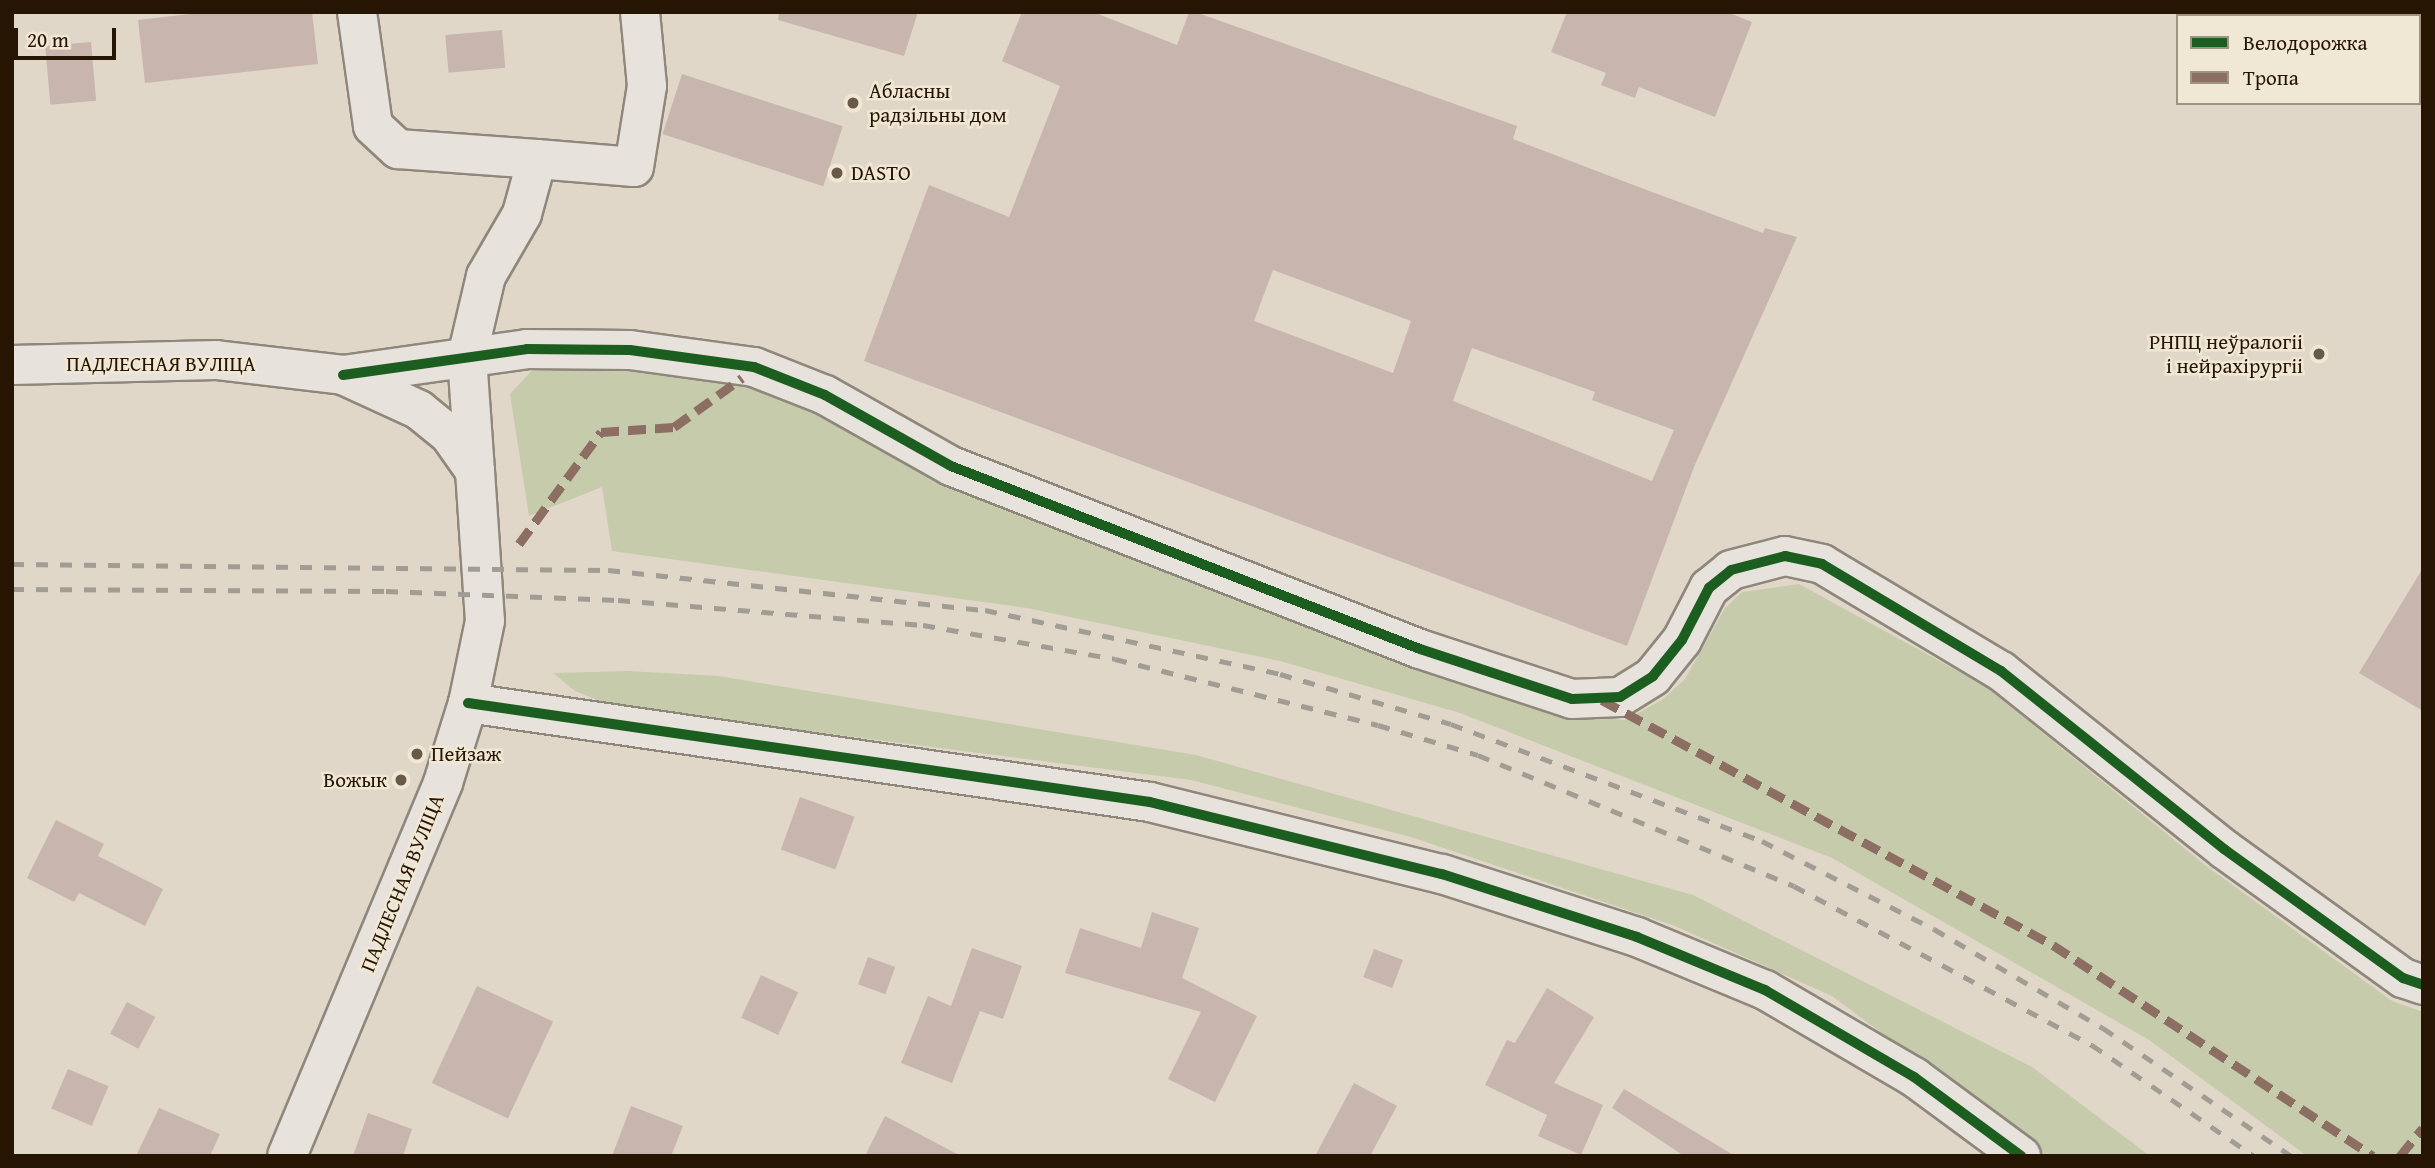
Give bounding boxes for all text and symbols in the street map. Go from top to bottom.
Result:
scale bar [18,14,119,58]
legend [2176,14,2421,105]
text: 20 m [27,24,69,55]
text: Велодорожка [2243,27,2368,58]
text: Тропа [2243,62,2299,93]
place label: Абласны радзільны дом [869,78,1007,128]
marker: Абласны радзільны дом [843,93,863,113]
place label: DASTO [851,160,911,186]
marker: DASTO [829,165,845,181]
place label: РНПЦ неўралогіі і нейрахірургіі [2149,329,2303,379]
marker: РНПЦ неўралогіі і нейрахірургіі [2309,344,2329,364]
street label: ПАДЛЕСНАЯ ВУЛІЦА [66,351,256,377]
place label: Пейзаж [431,741,501,767]
marker: Пейзаж [409,746,425,762]
place label: Вожык [323,767,387,793]
marker: Вожык [393,772,409,788]
street label: ПАДЛЕСНАЯ ВУЛІЦА [355,790,449,976]

